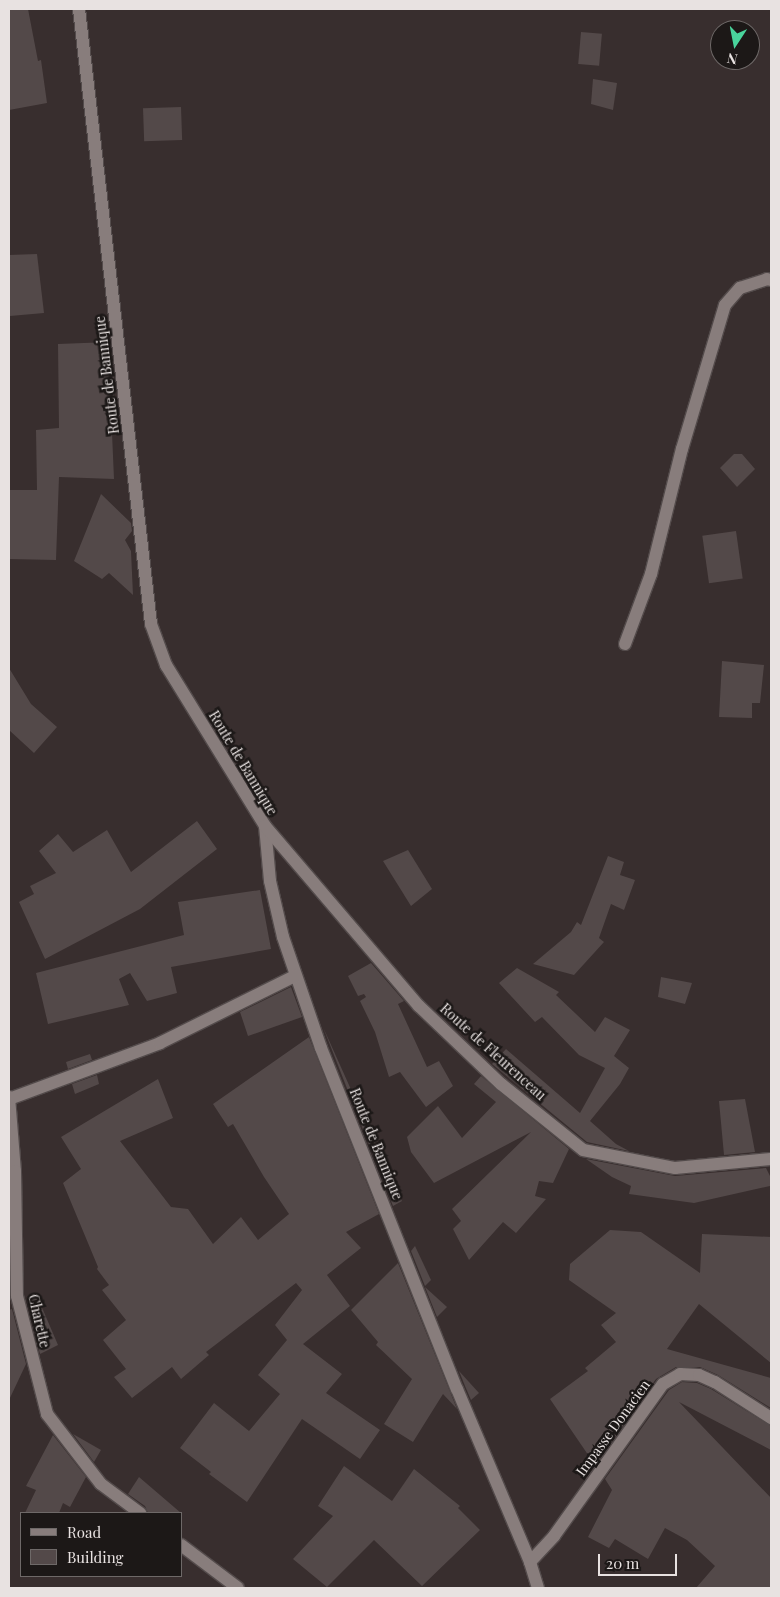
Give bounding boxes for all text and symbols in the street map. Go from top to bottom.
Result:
north arrow [710,20,760,70]
text: N [725,49,739,70]
street label: Route de Bannique [91,315,123,435]
street label: Route de Bannique [205,708,281,818]
street label: Route de Fleurenceau [437,1000,549,1104]
street label: Route de Bannique [346,1086,406,1202]
street label: Charette [25,1293,53,1349]
street label: Impasse Donacien [572,1377,654,1479]
legend [20,1512,182,1577]
text: Road [67,1522,101,1542]
scale bar [600,1544,679,1576]
text: Building [67,1547,123,1567]
text: 20 m [606,1553,639,1573]

